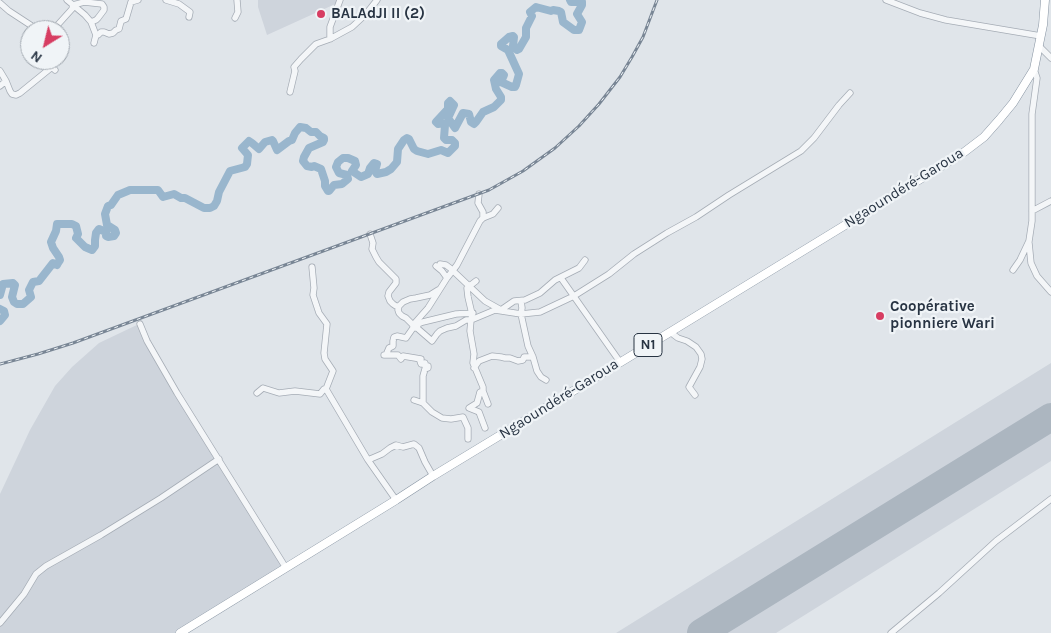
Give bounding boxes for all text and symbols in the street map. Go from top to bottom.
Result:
place label: BALAdJI II (2) [331,5,425,23]
marker: BALAdJI II (2) [315,8,327,20]
north arrow [20,20,70,70]
text: N [27,47,46,67]
street label: Ngaoundéré-Garoua [841,144,967,232]
place label: Coopérative pionniere Wari [890,298,995,333]
marker: Coopérative pionniere Wari [874,310,886,322]
road number: N1 [634,334,662,356]
street label: Ngaoundéré-Garoua [496,355,622,443]

